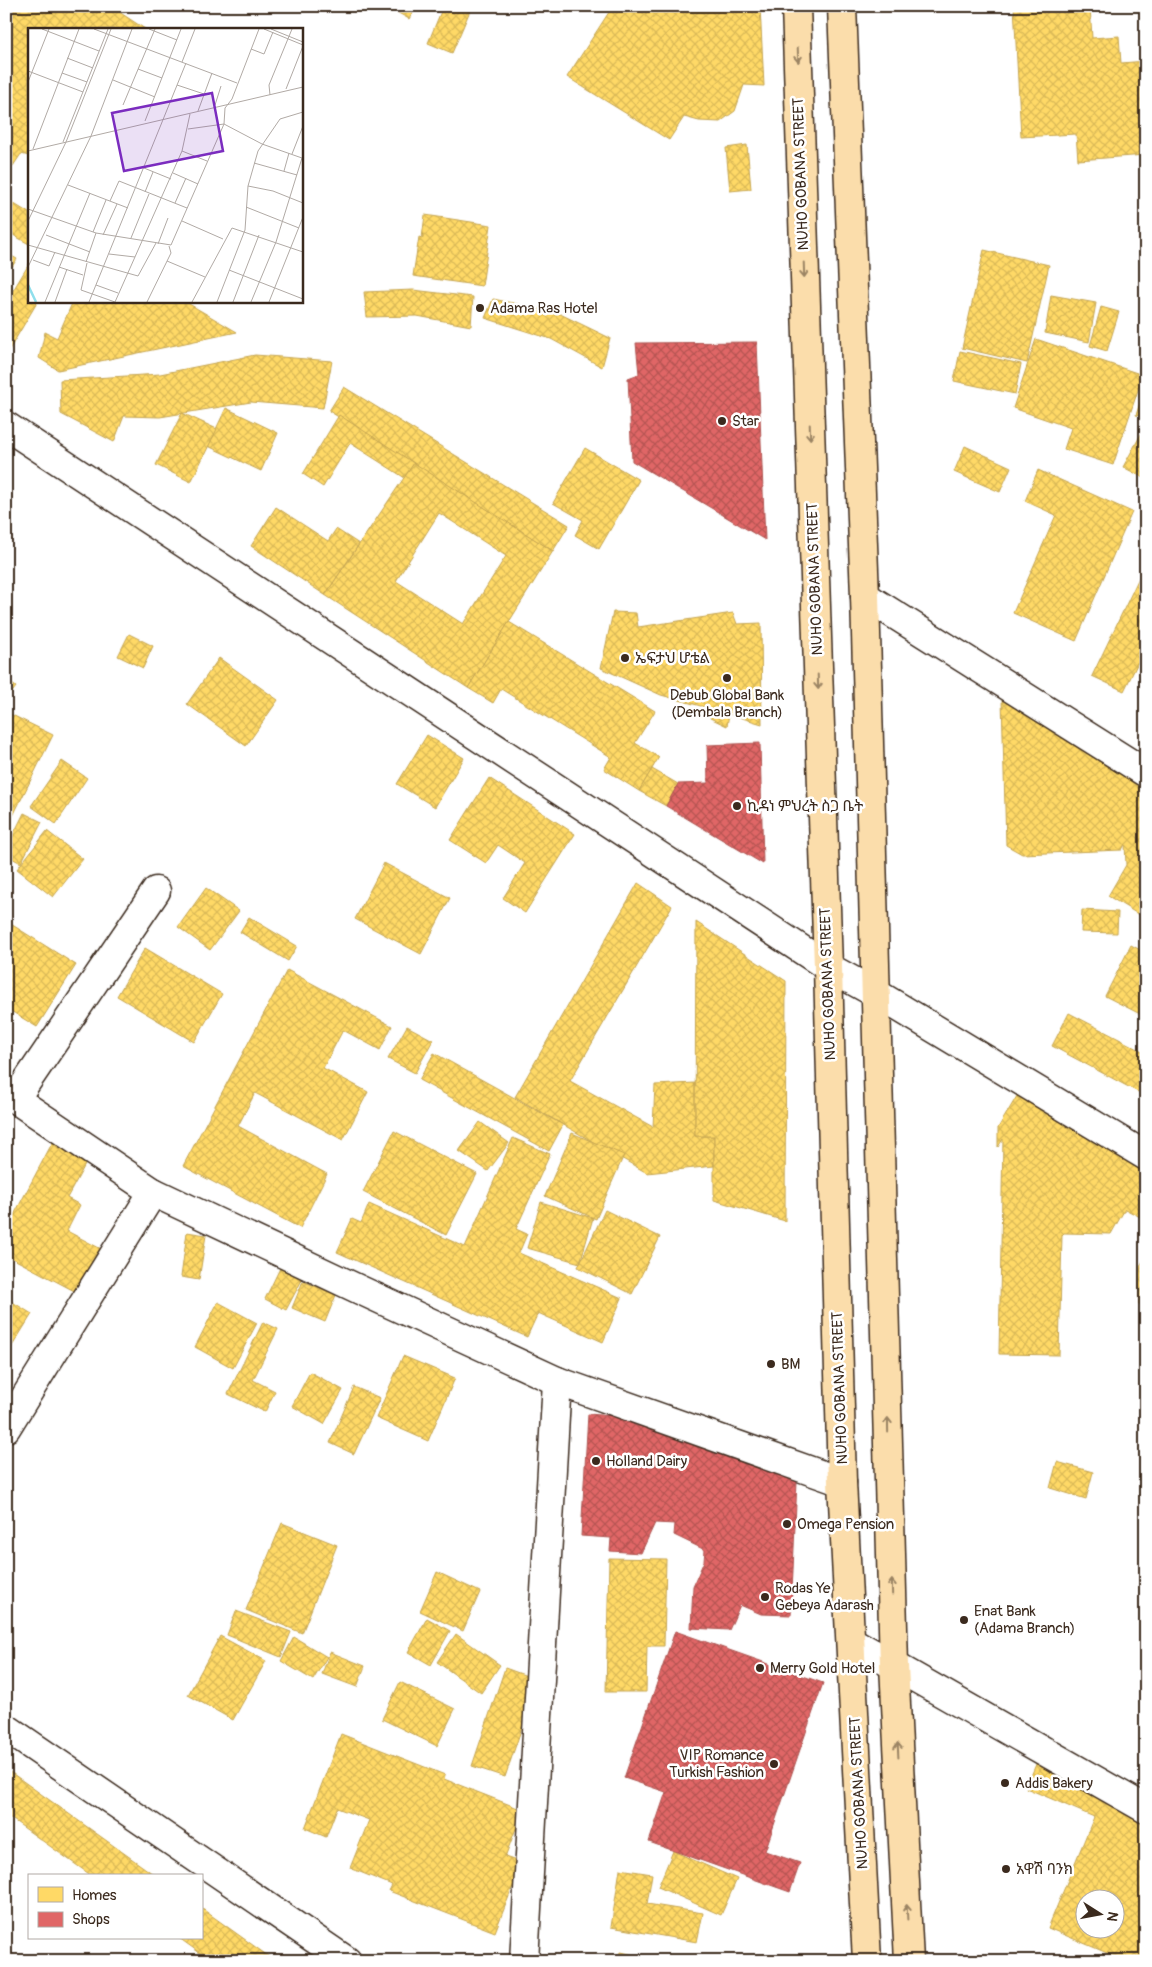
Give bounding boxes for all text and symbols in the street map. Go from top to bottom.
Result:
inset map [28,28,302,302]
one-way arrow [793,46,803,63]
street label: NUHO GOBANA STREET [789,97,813,251]
one-way arrow [800,262,809,278]
place label: Adama Ras Hotel [490,299,598,318]
marker: Adama Ras Hotel [474,302,486,314]
place label: Star [732,412,760,431]
marker: Star [716,415,728,427]
one-way arrow [805,424,814,440]
street label: NUHO GOBANA STREET [803,502,827,656]
place label: ኤፍታህ ሆቴል [635,649,710,668]
marker: ኤፍታህ ሆቴል [619,652,631,664]
marker: Debub Global Bank (Dembala Branch) [721,672,733,684]
one-way arrow [814,674,823,690]
place label: Debub Global Bank (Dembala Branch) [670,686,785,722]
place label: ኪዳነ ምህረት ስጋ ቤት [747,797,863,816]
marker: ኪዳነ ምህረት ስጋ ቤት [731,800,743,812]
street label: NUHO GOBANA STREET [816,907,840,1061]
street label: NUHO GOBANA STREET [828,1311,852,1465]
place label: BM [781,1355,800,1374]
marker: BM [765,1358,777,1370]
one-way arrow [883,1417,893,1434]
place label: Holland Dairy [606,1452,688,1471]
marker: Holland Dairy [590,1455,602,1467]
place label: Omega Pension [797,1515,894,1534]
marker: Omega Pension [781,1518,793,1530]
place label: Rodas Ye Gebeya Adarash [775,1579,874,1615]
one-way arrow [887,1580,897,1596]
marker: Rodas Ye Gebeya Adarash [759,1591,771,1603]
place label: Enat Bank (Adama Branch) [974,1602,1075,1638]
marker: Enat Bank (Adama Branch) [958,1614,970,1626]
place label: Merry Gold Hotel [770,1659,875,1678]
marker: Merry Gold Hotel [754,1662,766,1674]
street label: NUHO GOBANA STREET [846,1716,872,1870]
one-way arrow [894,1742,903,1758]
place label: VIP Romance Turkish Fashion [669,1746,765,1782]
marker: VIP Romance Turkish Fashion [768,1758,780,1770]
place label: Addis Bakery [1015,1774,1094,1793]
marker: Addis Bakery [999,1777,1011,1789]
place label: አዋሽ ባንክ [1016,1860,1073,1879]
marker: አዋሽ ባንክ [1000,1863,1012,1875]
legend [28,1874,202,1940]
text: Homes [72,1886,117,1905]
north arrow [1074,1890,1124,1940]
one-way arrow [902,1904,911,1920]
text: Shops [72,1910,110,1929]
text: N [1103,1910,1122,1923]

